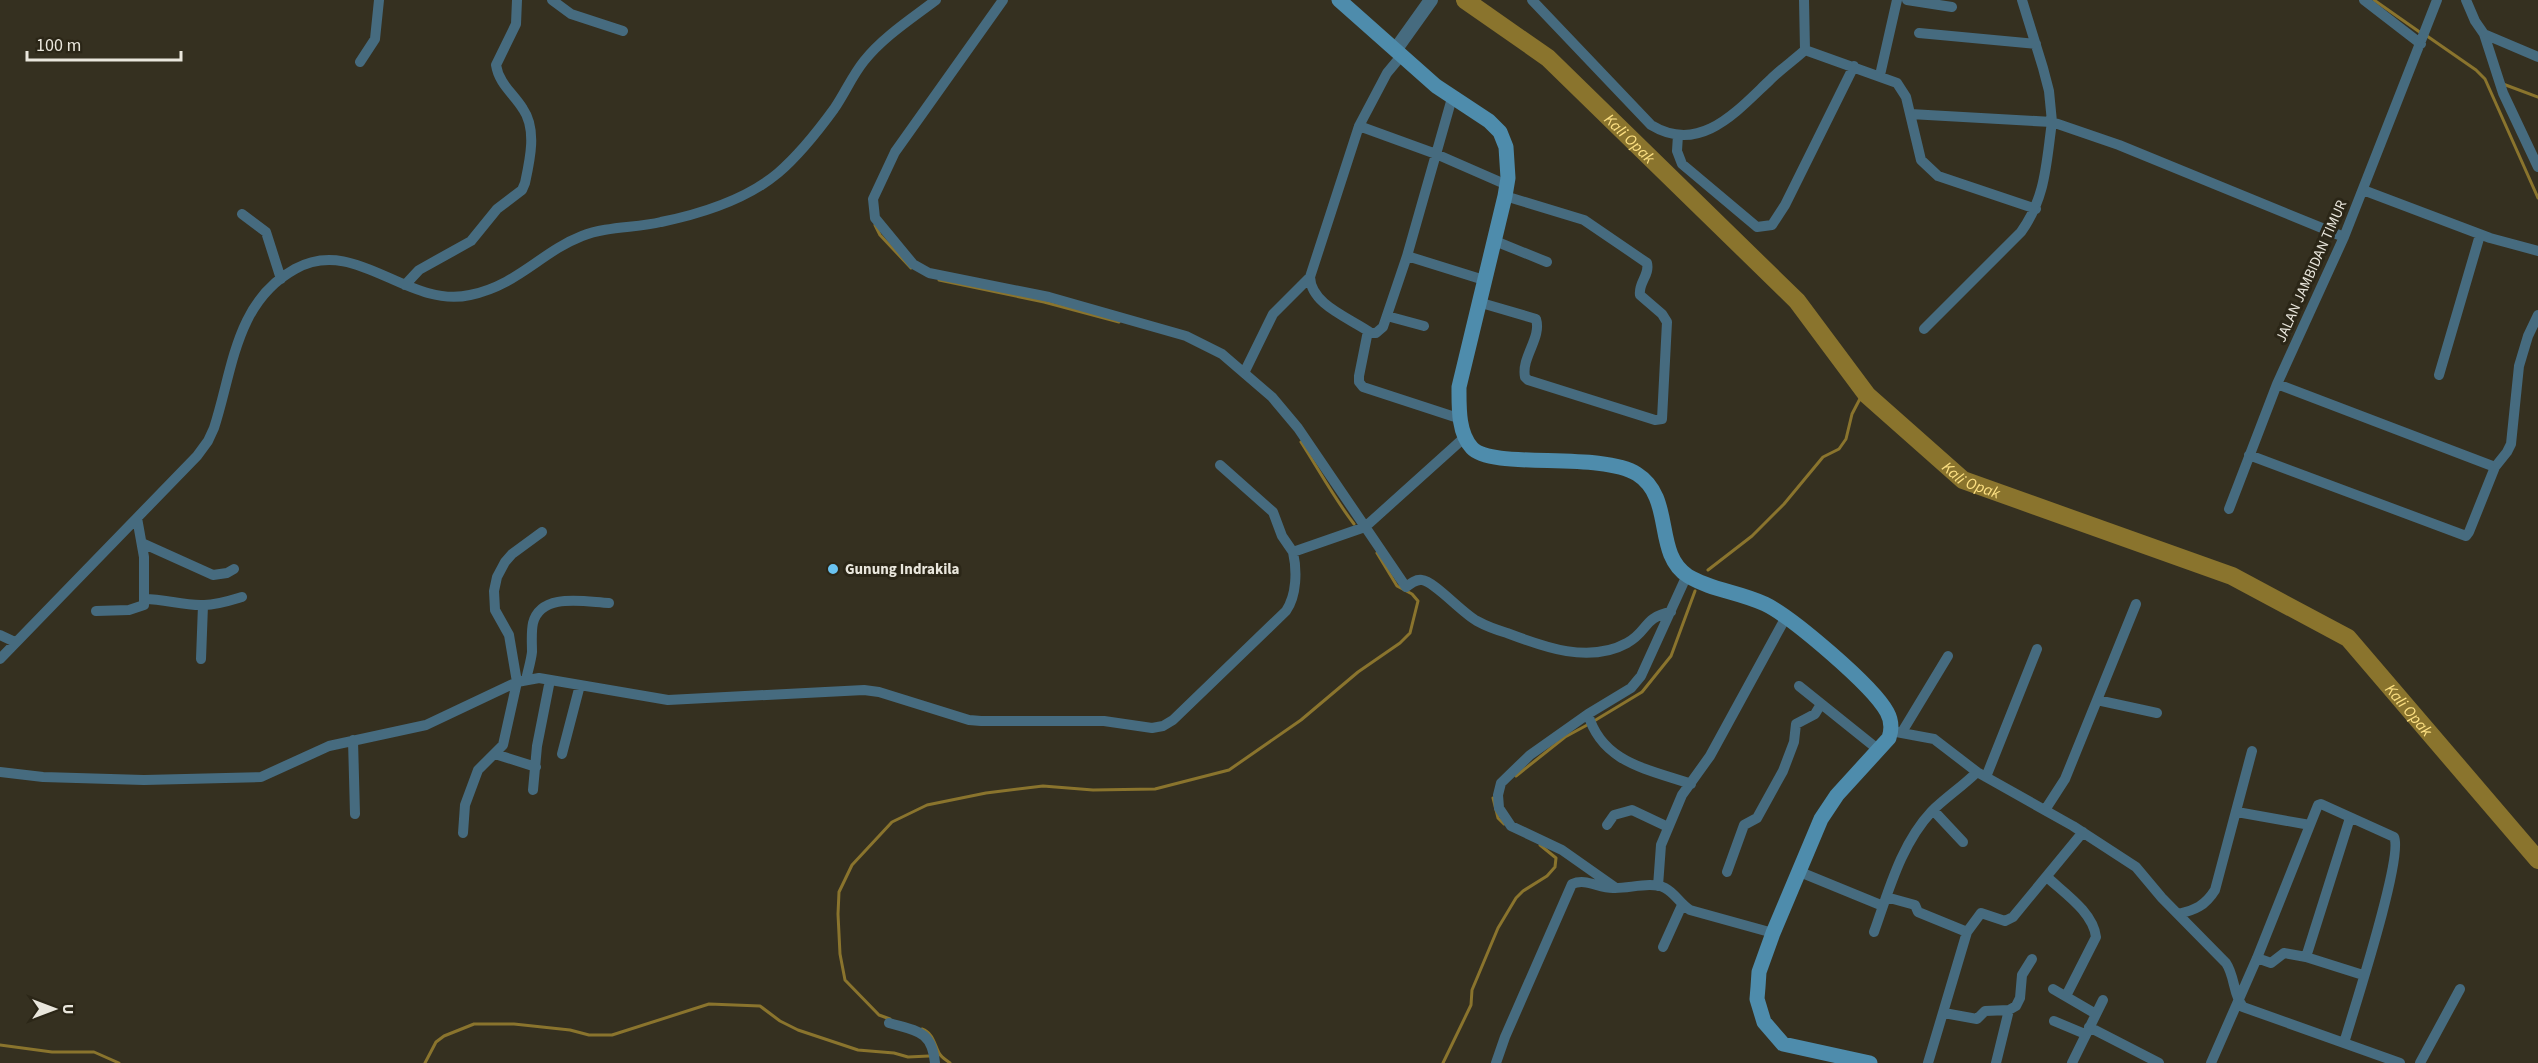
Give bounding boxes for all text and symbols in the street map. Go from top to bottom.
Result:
scale bar [27,24,182,62]
text: 100 m [36,33,81,58]
water label: Kali Opak [1599,109,1660,169]
street label: JALAN JAMBIDAN TIMUR [2271,196,2352,346]
water label: Kali Opak [1937,456,2003,505]
place label: Gunung Indrakila [845,559,960,580]
marker: Gunung Indrakila [826,562,840,576]
water label: Kali Opak [2380,679,2438,742]
north arrow [24,979,84,1039]
text: U [57,1004,79,1014]

